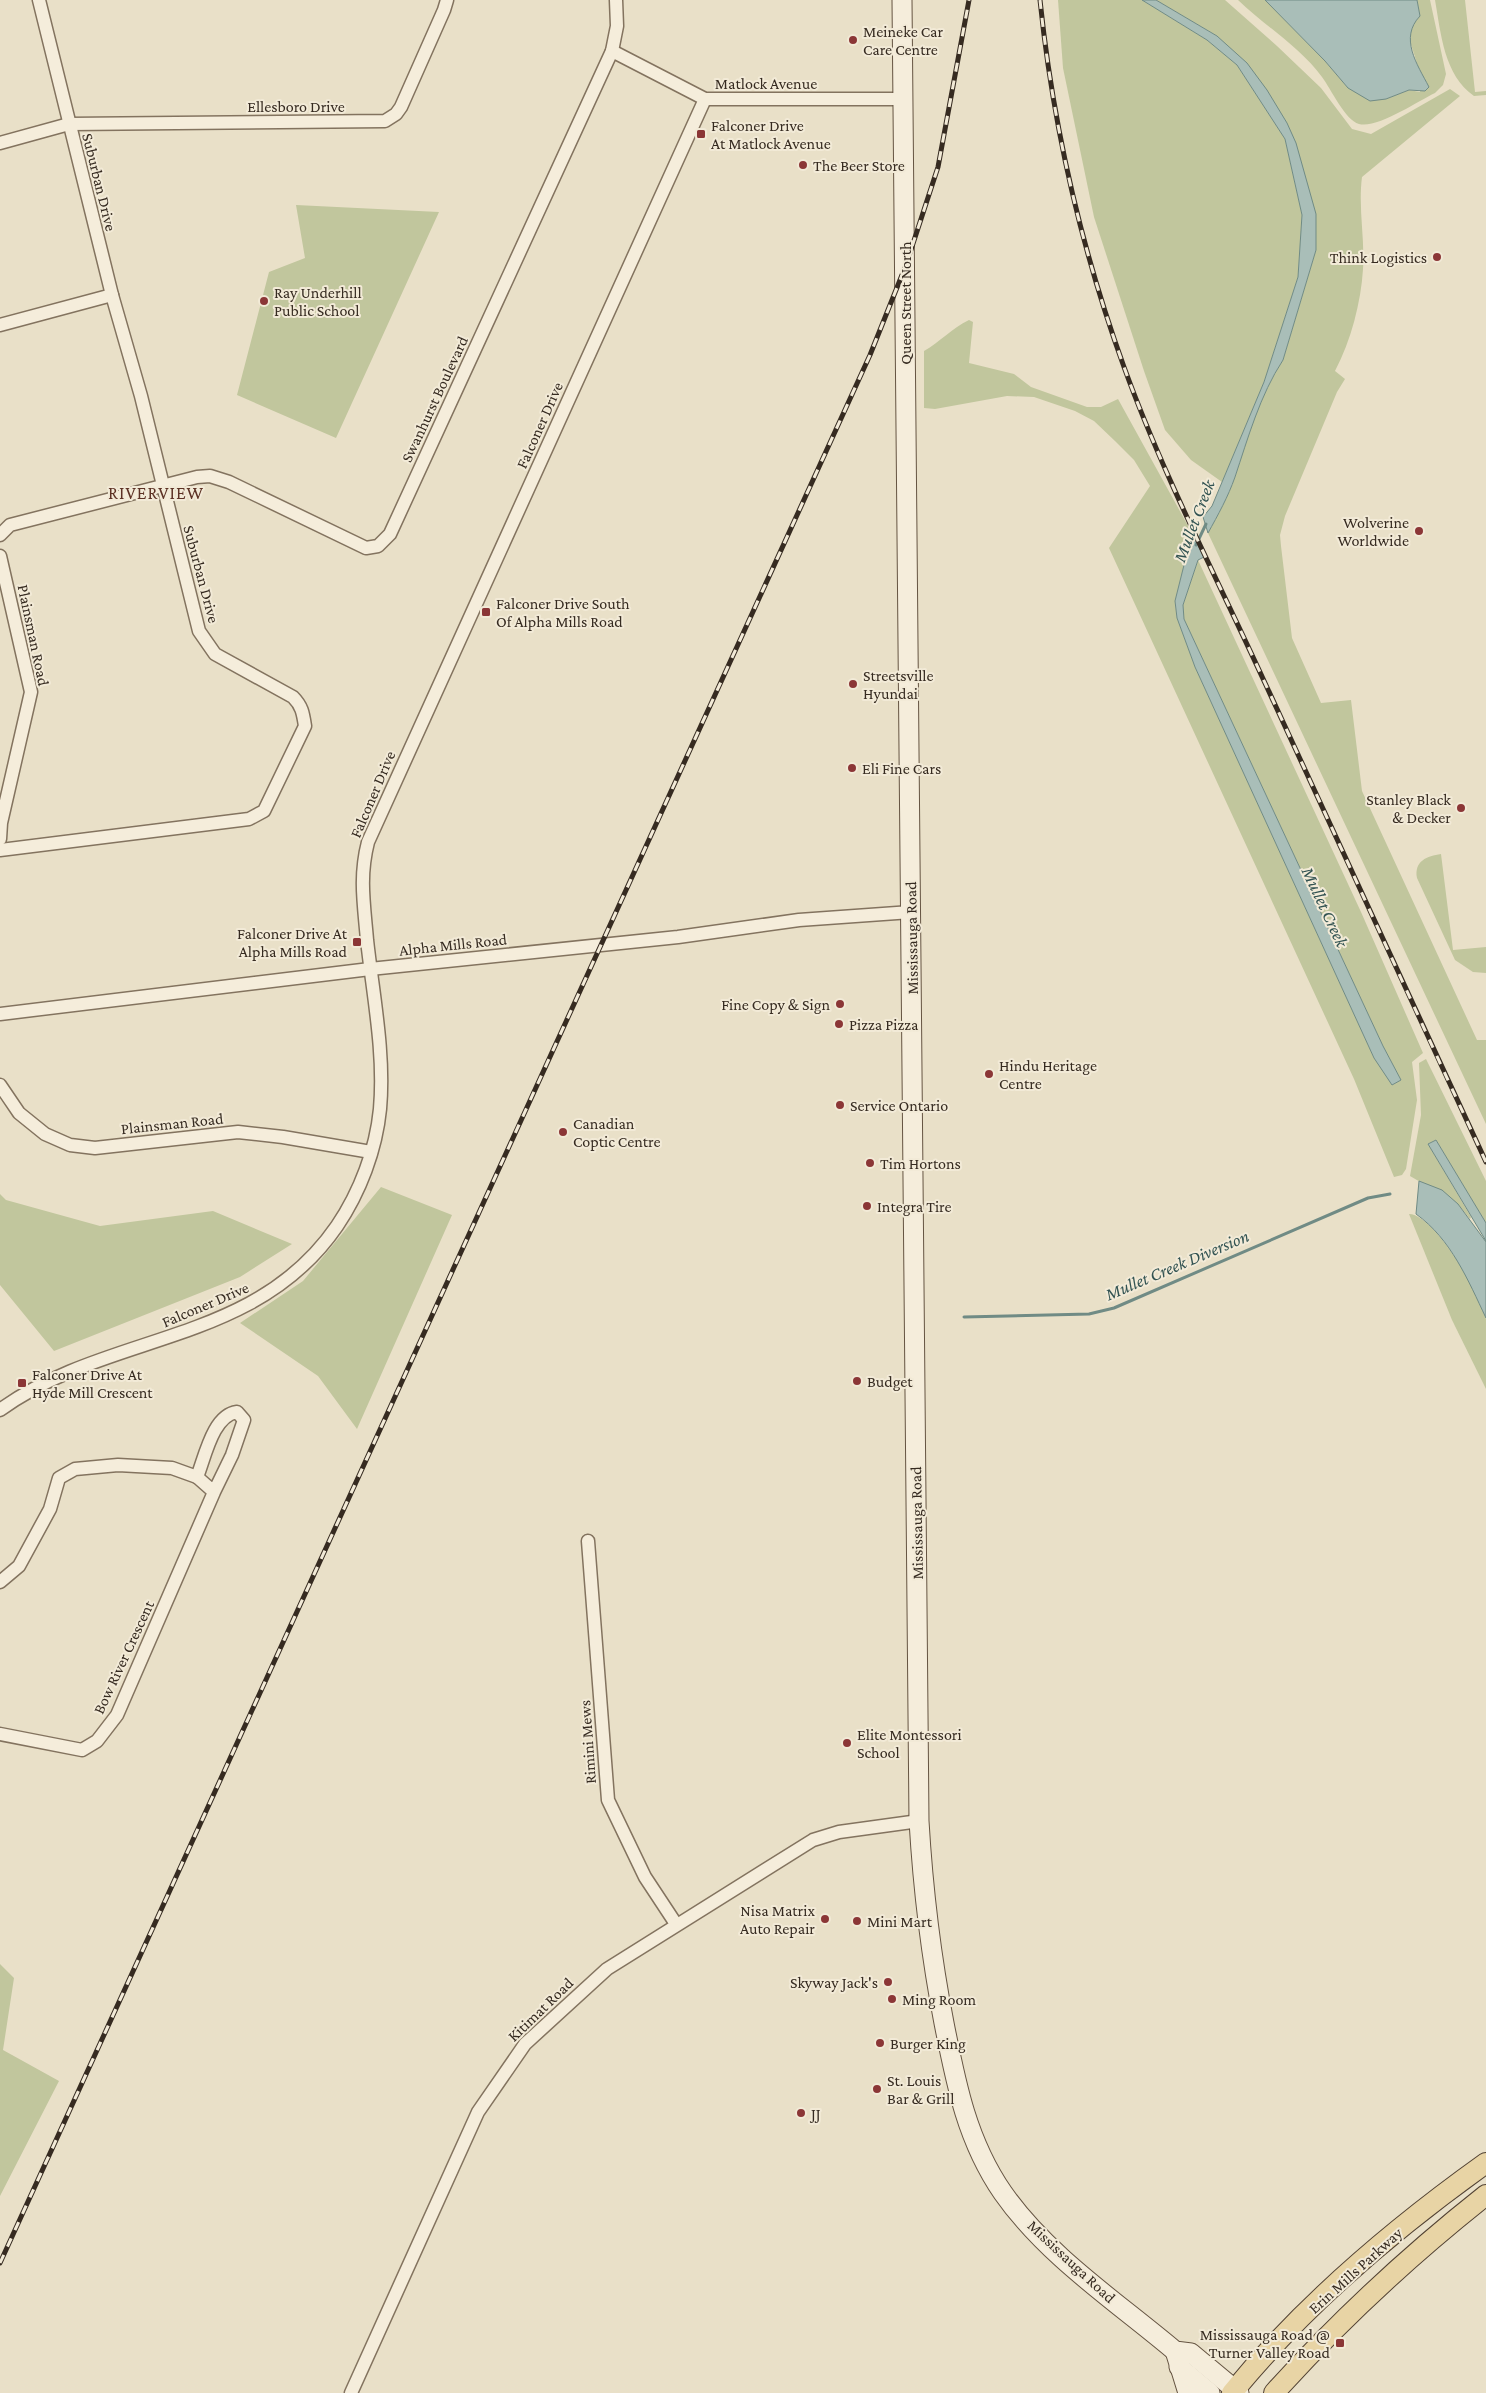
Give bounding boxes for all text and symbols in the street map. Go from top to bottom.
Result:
place label: Meineke Car Care Centre [863,23,943,58]
marker: Meineke Car Care Centre [847,34,859,46]
street label: Matlock Avenue [715,75,817,92]
street label: Ellesboro Drive [247,98,345,115]
place label: Falconer Drive At Matlock Avenue [711,117,831,152]
marker: Falconer Drive At Matlock Avenue [695,128,707,140]
street label: Suburban Drive [79,131,120,233]
place label: The Beer Store [813,157,905,174]
marker: The Beer Store [797,159,809,171]
street label: Queen Street North [897,241,914,365]
place label: Think Logistics [1330,249,1427,267]
marker: Think Logistics [1431,251,1443,263]
place label: Ray Underhill Public School [274,284,362,319]
marker: Ray Underhill Public School [258,295,270,307]
street label: Swanhurst Boulevard [398,333,471,465]
street label: Falconer Drive [513,379,566,471]
water label: Mullet Creek [1169,476,1219,566]
district label: RIVERVIEW [108,483,204,503]
place label: Wolverine Worldwide [1337,514,1409,549]
street label: Suburban Drive [180,523,223,625]
marker: Wolverine Worldwide [1413,525,1425,537]
street label: Plainsman Road [14,583,53,688]
place label: Falconer Drive South Of Alpha Mills Road [496,595,630,631]
marker: Falconer Drive South Of Alpha Mills Road [480,606,492,618]
place label: Streetsville Hyundai [863,667,934,703]
marker: Streetsville Hyundai [847,678,859,690]
street label: Falconer Drive [347,748,398,840]
place label: Eli Fine Cars [862,760,941,777]
marker: Eli Fine Cars [846,762,858,774]
place label: Stanley Black & Decker [1366,791,1451,826]
marker: Stanley Black & Decker [1455,802,1467,814]
water label: Mullet Creek [1297,863,1353,951]
street label: Mississauga Road [902,881,922,995]
place label: Falconer Drive At Alpha Mills Road [237,925,348,961]
street label: Alpha Mills Road [398,930,508,960]
marker: Falconer Drive At Alpha Mills Road [351,936,363,948]
place label: Fine Copy & Sign [721,996,830,1014]
marker: Fine Copy & Sign [834,998,846,1010]
place label: Pizza Pizza [849,1016,919,1033]
marker: Pizza Pizza [833,1018,845,1030]
place label: Hindu Heritage Centre [999,1057,1097,1092]
marker: Hindu Heritage Centre [983,1068,995,1080]
place label: Service Ontario [850,1097,948,1114]
marker: Service Ontario [834,1099,846,1111]
street label: Plainsman Road [120,1110,225,1137]
place label: Canadian Coptic Centre [573,1115,660,1151]
marker: Canadian Coptic Centre [557,1126,569,1138]
place label: Tim Hortons [880,1155,961,1172]
marker: Tim Hortons [864,1157,876,1169]
place label: Integra Tire [877,1198,951,1216]
marker: Integra Tire [861,1200,873,1212]
water label: Mullet Creek Diversion [1101,1226,1252,1305]
street label: Falconer Drive [159,1279,251,1330]
place label: Falconer Drive At Hyde Mill Crescent [32,1366,153,1402]
place label: Budget [867,1373,913,1391]
marker: Budget [851,1375,863,1387]
marker: Falconer Drive At Hyde Mill Crescent [16,1377,28,1389]
street label: Mississauga Road [907,1466,927,1580]
street label: Bow River Crescent [90,1597,157,1717]
street label: Rimini Mews [576,1699,599,1785]
place label: Elite Montessori School [857,1726,962,1761]
marker: Elite Montessori School [841,1737,853,1749]
place label: Nisa Matrix Auto Repair [740,1902,815,1938]
marker: Nisa Matrix Auto Repair [819,1913,831,1925]
place label: Mini Mart [867,1913,933,1930]
marker: Mini Mart [851,1915,863,1927]
street label: Kitimat Road [504,1974,577,2045]
place label: Skyway Jack's [790,1974,878,1992]
marker: Skyway Jack's [882,1976,894,1988]
place label: Ming Room [902,1991,976,2009]
marker: Ming Room [886,1993,898,2005]
place label: Burger King [890,2035,966,2053]
marker: Burger King [874,2037,886,2049]
place label: St. Louis Bar & Grill [887,2072,954,2107]
marker: St. Louis Bar & Grill [871,2083,883,2095]
place label: JJ [809,2105,821,2123]
marker: JJ [795,2107,807,2119]
street label: Mississauga Road [1024,2217,1119,2307]
street label: Erin Mills Parkway [1305,2224,1407,2318]
place label: Mississauga Road @ Turner Valley Road [1200,2326,1331,2362]
marker: Mississauga Road @ Turner Valley Road [1334,2337,1346,2349]

